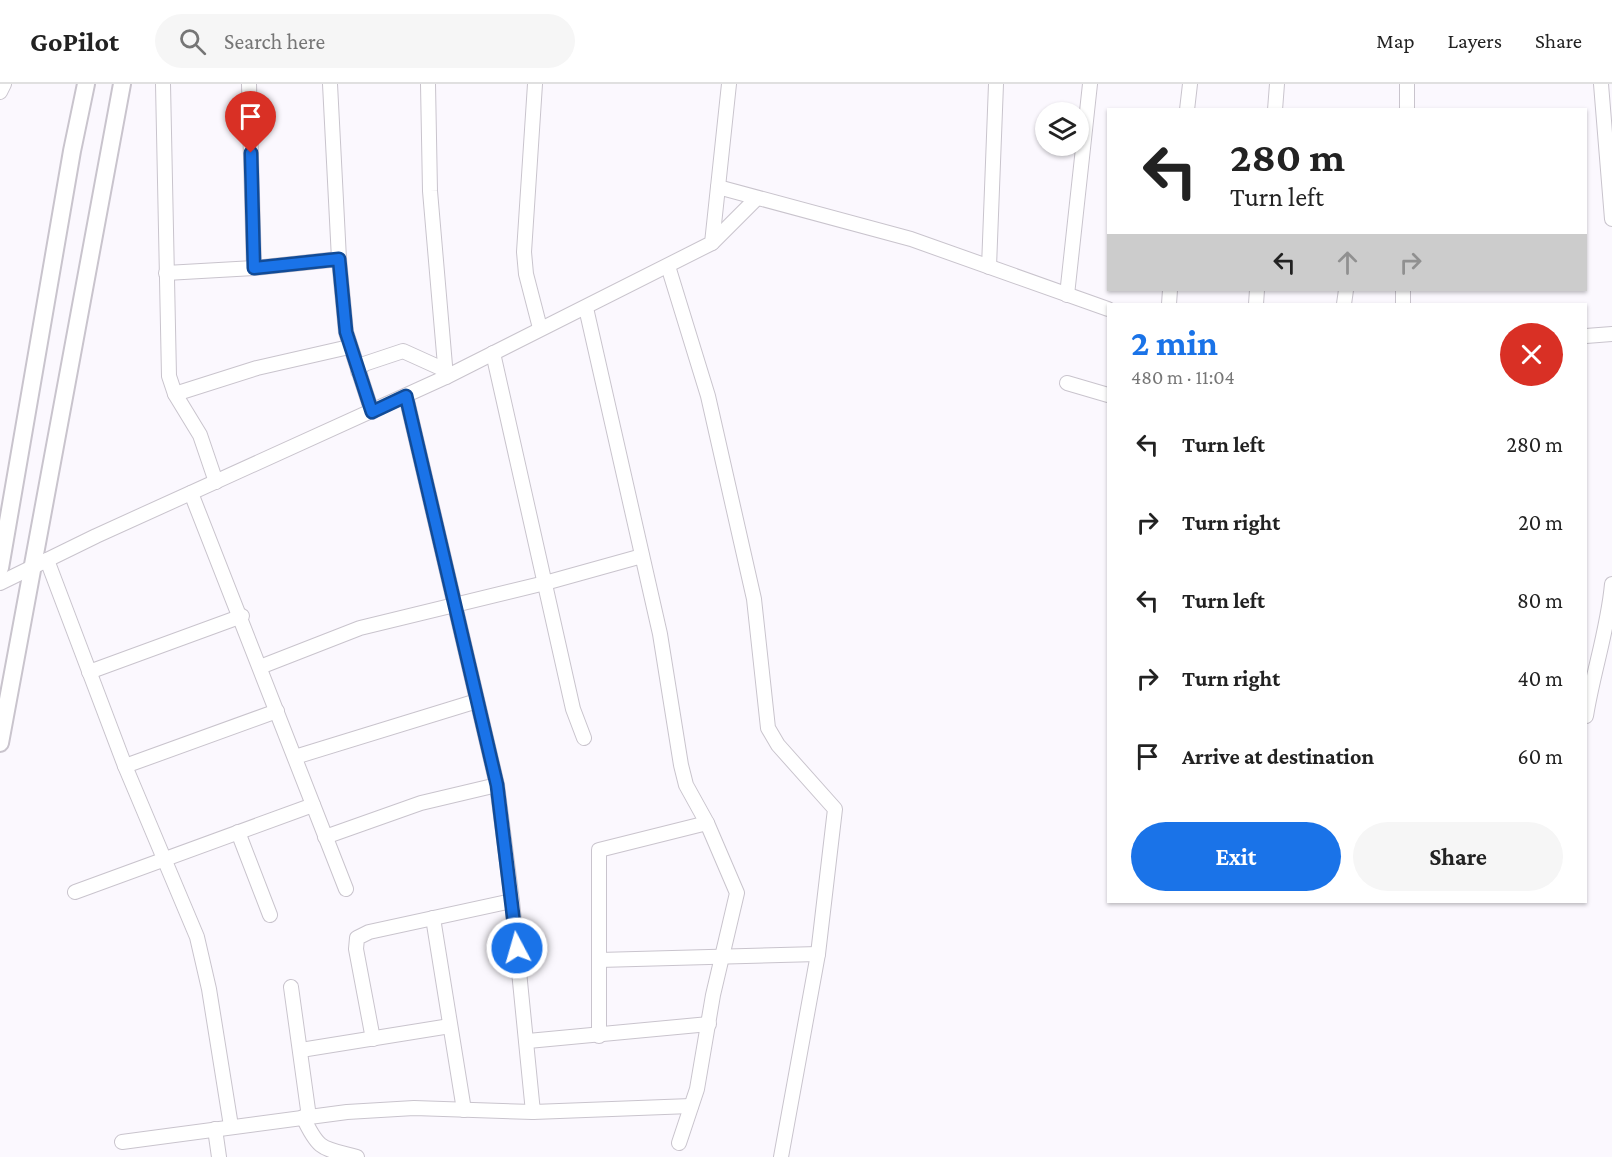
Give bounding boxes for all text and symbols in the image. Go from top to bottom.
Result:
search box [155,14,575,68]
icon: search [176,25,209,58]
text: GoPilot [30,26,119,57]
text: Search here [224,29,325,54]
text: Map [1376,29,1415,53]
text: Layers [1448,29,1502,53]
text: Share [1535,29,1582,53]
pin [225,91,276,153]
icon: arrive [234,100,267,133]
map controls [1035,102,1089,156]
button: layers [1035,102,1089,156]
icon: left [1131,132,1209,210]
text: 280 m [1230,133,1345,180]
text: Turn left [1230,182,1324,212]
icon: left [1268,246,1301,279]
icon: ahead [1331,246,1364,279]
icon: right [1394,246,1427,279]
text: 2 min [1131,323,1218,363]
button: close [1500,323,1563,386]
text: 480 m · 11:04 [1131,366,1235,388]
icon: left [1131,428,1164,461]
text: Turn left [1182,432,1265,457]
text: 280 m [1506,432,1563,457]
icon: right [1131,506,1164,539]
text: Turn right [1182,510,1280,535]
text: 20 m [1518,510,1563,535]
icon: left [1131,584,1164,617]
text: Turn left [1182,588,1265,613]
text: 80 m [1517,588,1563,613]
icon: right [1131,662,1164,695]
text: Turn right [1182,666,1280,691]
text: 40 m [1518,666,1563,691]
icon: arrive [1131,740,1164,773]
text: Arrive at destination [1182,744,1374,769]
text: 60 m [1518,744,1563,769]
button: Exit [1131,822,1341,891]
button: Share [1353,822,1563,891]
position arrow [485,916,549,980]

